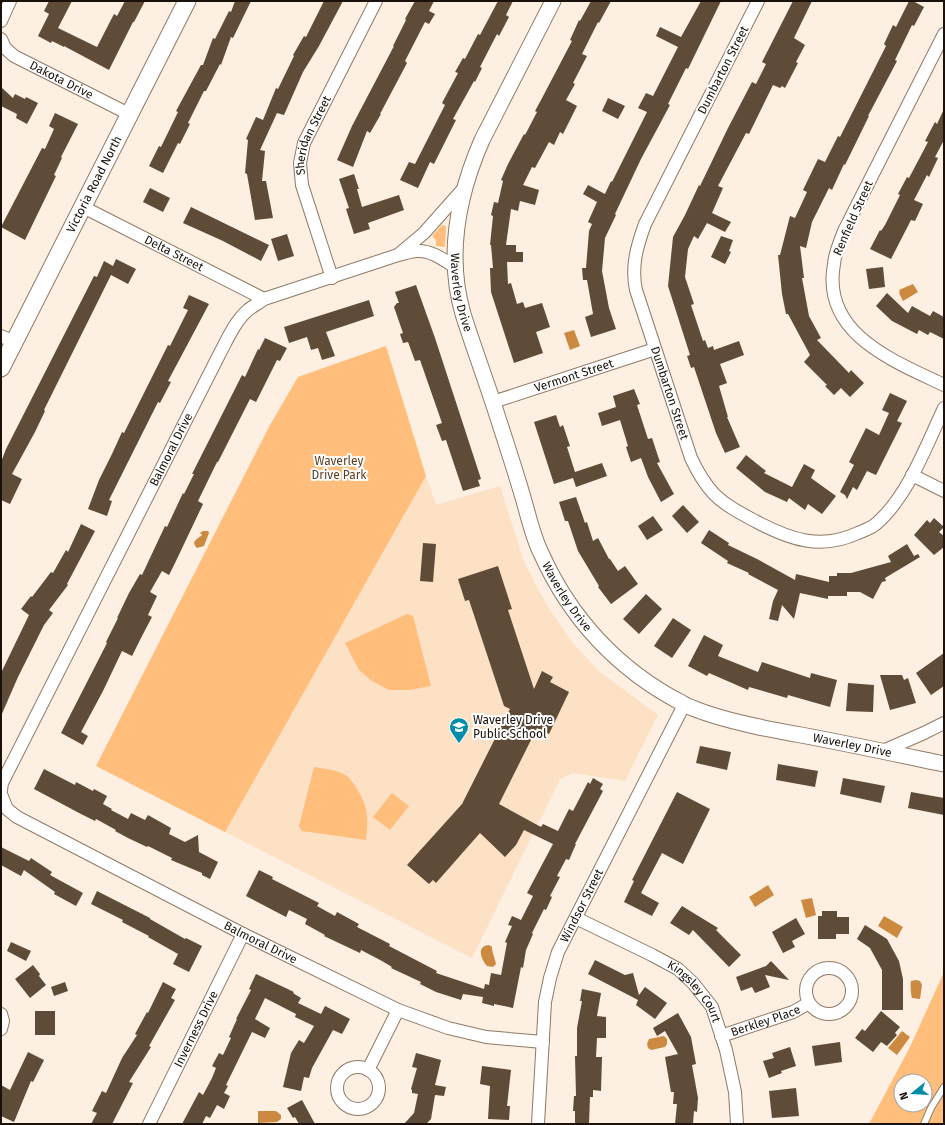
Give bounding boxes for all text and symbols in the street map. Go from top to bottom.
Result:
street label: Dumbarton Street [695,23,752,116]
street label: Dakota Drive [27,58,96,102]
street label: Sheridan Street [293,93,334,176]
street label: Victoria Road North [64,133,125,235]
street label: Renfield Street [830,178,876,258]
street label: Delta Street [142,232,206,274]
street label: Waverley Drive [448,253,475,334]
street label: Dumbarton Street [648,345,692,442]
street label: Vermont Street [533,356,616,395]
street label: Balmoral Drive [147,411,195,488]
park label: Waverley Drive Park [312,454,367,482]
street label: Waverley Drive [539,560,595,634]
place label: Waverley Drive Public School [473,713,553,741]
school or university icon: Waverley Drive Public School [448,716,470,744]
street label: Waverley Drive [812,730,893,760]
street label: Windsor Street [557,866,607,945]
street label: Balmoral Drive [222,918,300,967]
street label: Kingsley Court [665,958,724,1025]
street label: Inverness Drive [171,988,221,1070]
street label: Berkley Place [729,1002,803,1039]
north arrow [893,1073,933,1113]
text: N [897,1090,911,1101]

